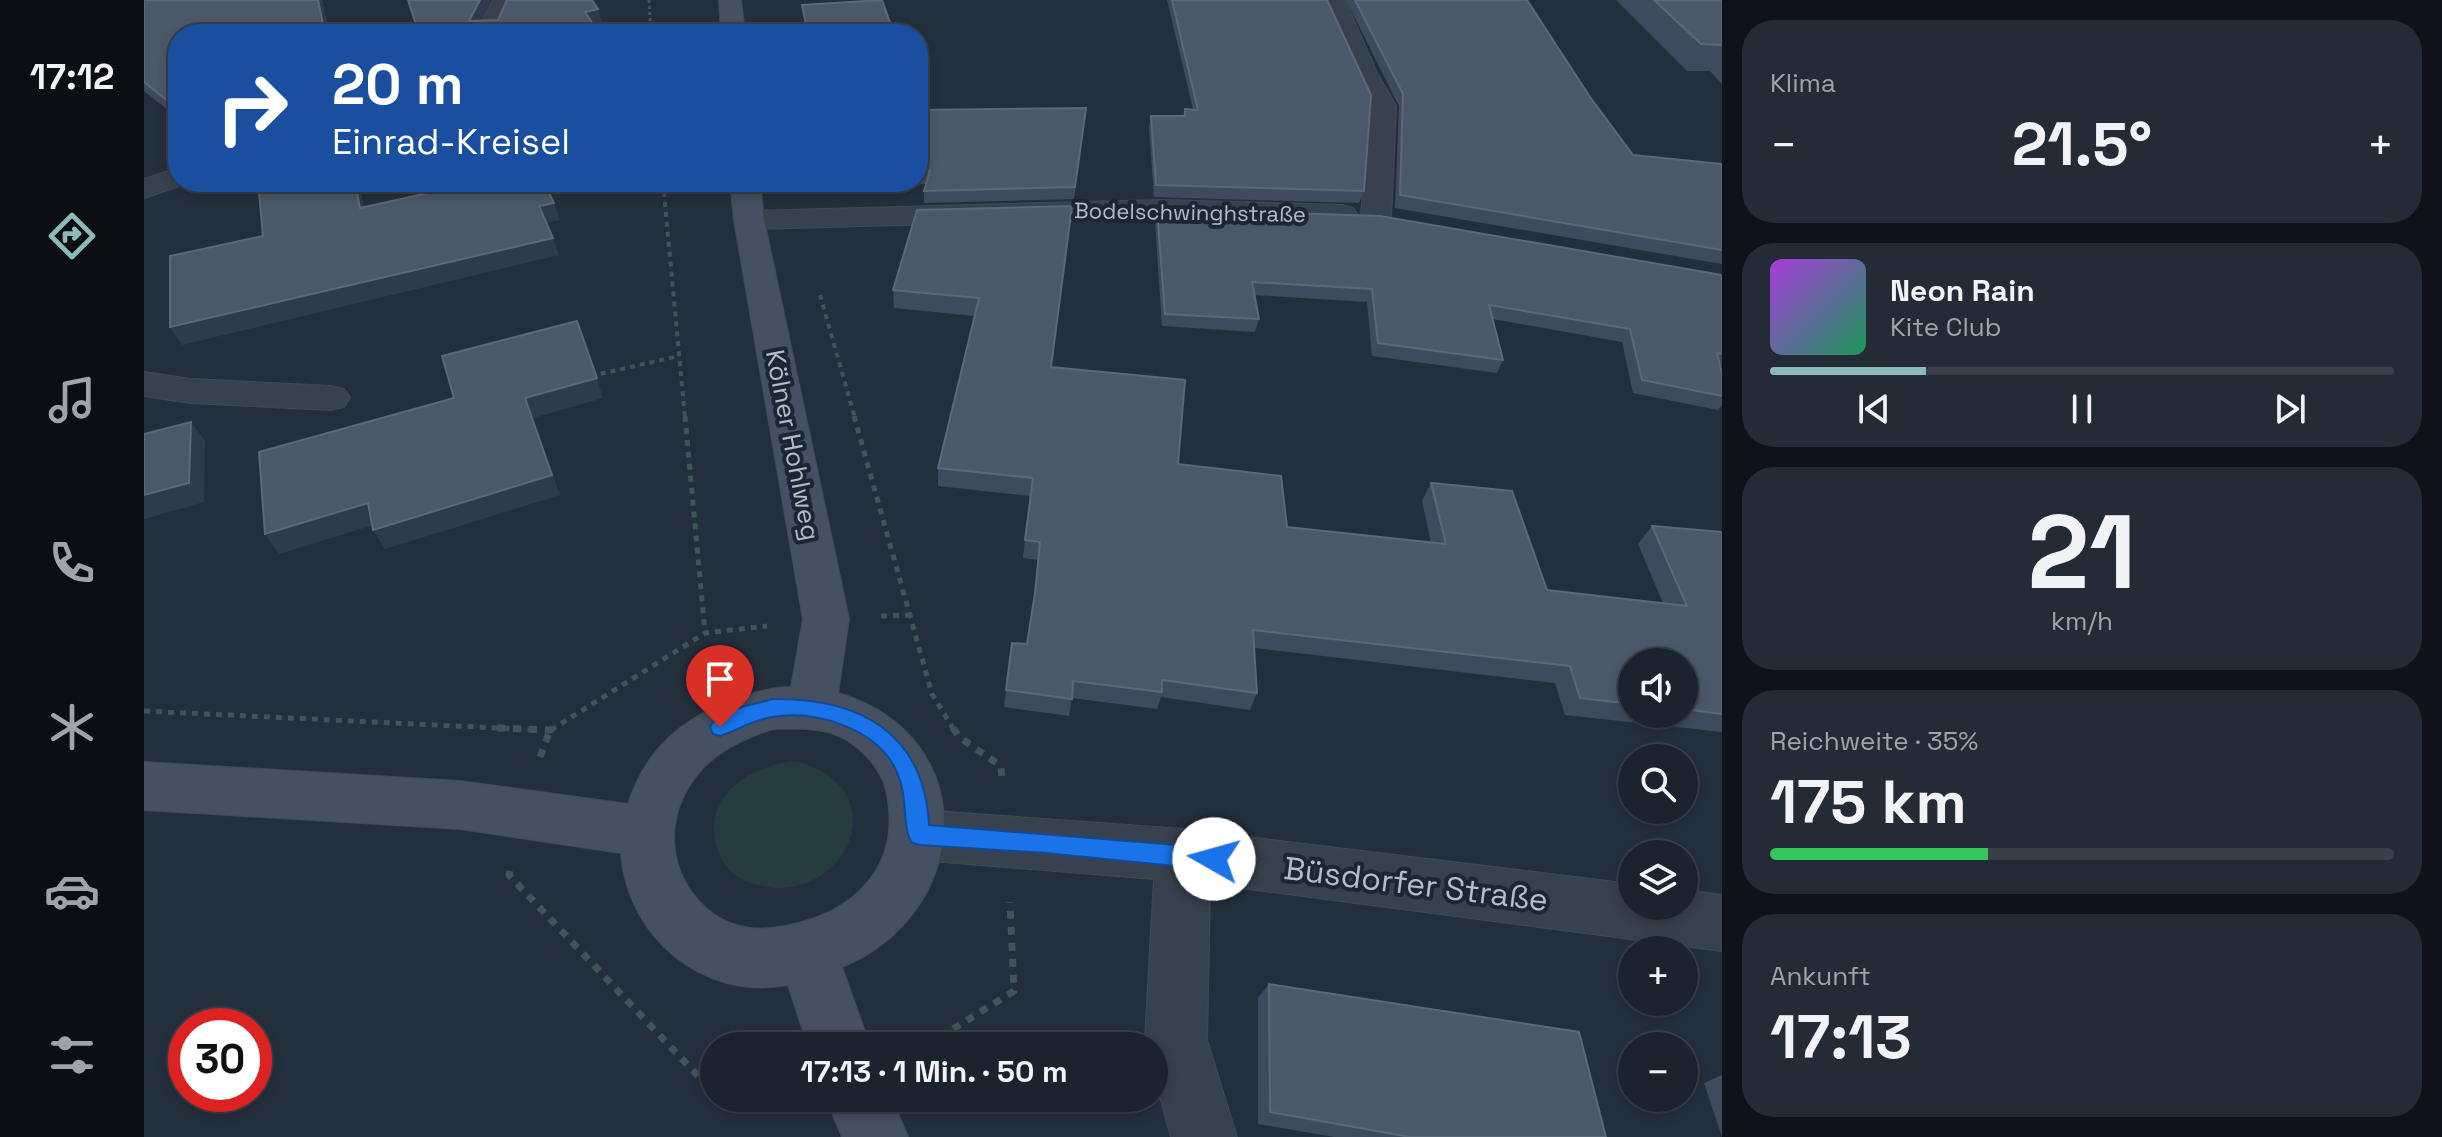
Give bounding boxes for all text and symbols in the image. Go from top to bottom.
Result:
text: 20 m [332,49,464,120]
text: 17:12 [30,54,114,100]
icon: right [200,56,304,160]
text: Klima [1770,66,1836,100]
text: 21.5° [2012,106,2152,183]
text: − [1770,117,1797,173]
text: + [2367,117,2394,173]
text: Einrad-Kreisel [332,119,570,165]
street label: Bodelschwinghstraße [1074,196,1306,228]
icon: directions [44,208,100,264]
text: Neon Rain [1890,271,2035,310]
text: Kite Club [1890,310,2002,344]
street label: Kölner Hohlweg [758,347,828,543]
icon: music [44,372,100,428]
icon: previous [1852,387,1896,431]
icon: pause [2060,387,2104,431]
icon: next [2268,387,2312,431]
text: 21 [2028,486,2136,618]
icon: phone [44,535,100,591]
text: km/h [2051,604,2113,638]
pin [686,645,754,727]
map controls [1618,648,1698,1112]
button: sound [1618,648,1698,728]
icon: arrive [698,657,742,701]
icon: climate [44,699,100,755]
text: Reichweite · 35% [1770,724,1978,758]
button: search [1618,744,1698,824]
text: 175 km [1770,764,1967,841]
position arrow [1172,817,1256,901]
button: layers [1618,840,1698,920]
street label: Büsdorfer Straße [1282,848,1550,920]
icon: car [44,863,100,919]
button: + [1618,936,1698,1016]
text: Ankunft [1770,959,1871,993]
text: 17:13 [1770,999,1912,1076]
speed limit sign: 30 [168,1008,272,1112]
icon: filters [44,1027,100,1083]
button: − [1618,1032,1698,1112]
text: 17:13 · 1 Min. · 50 m [800,1052,1068,1091]

